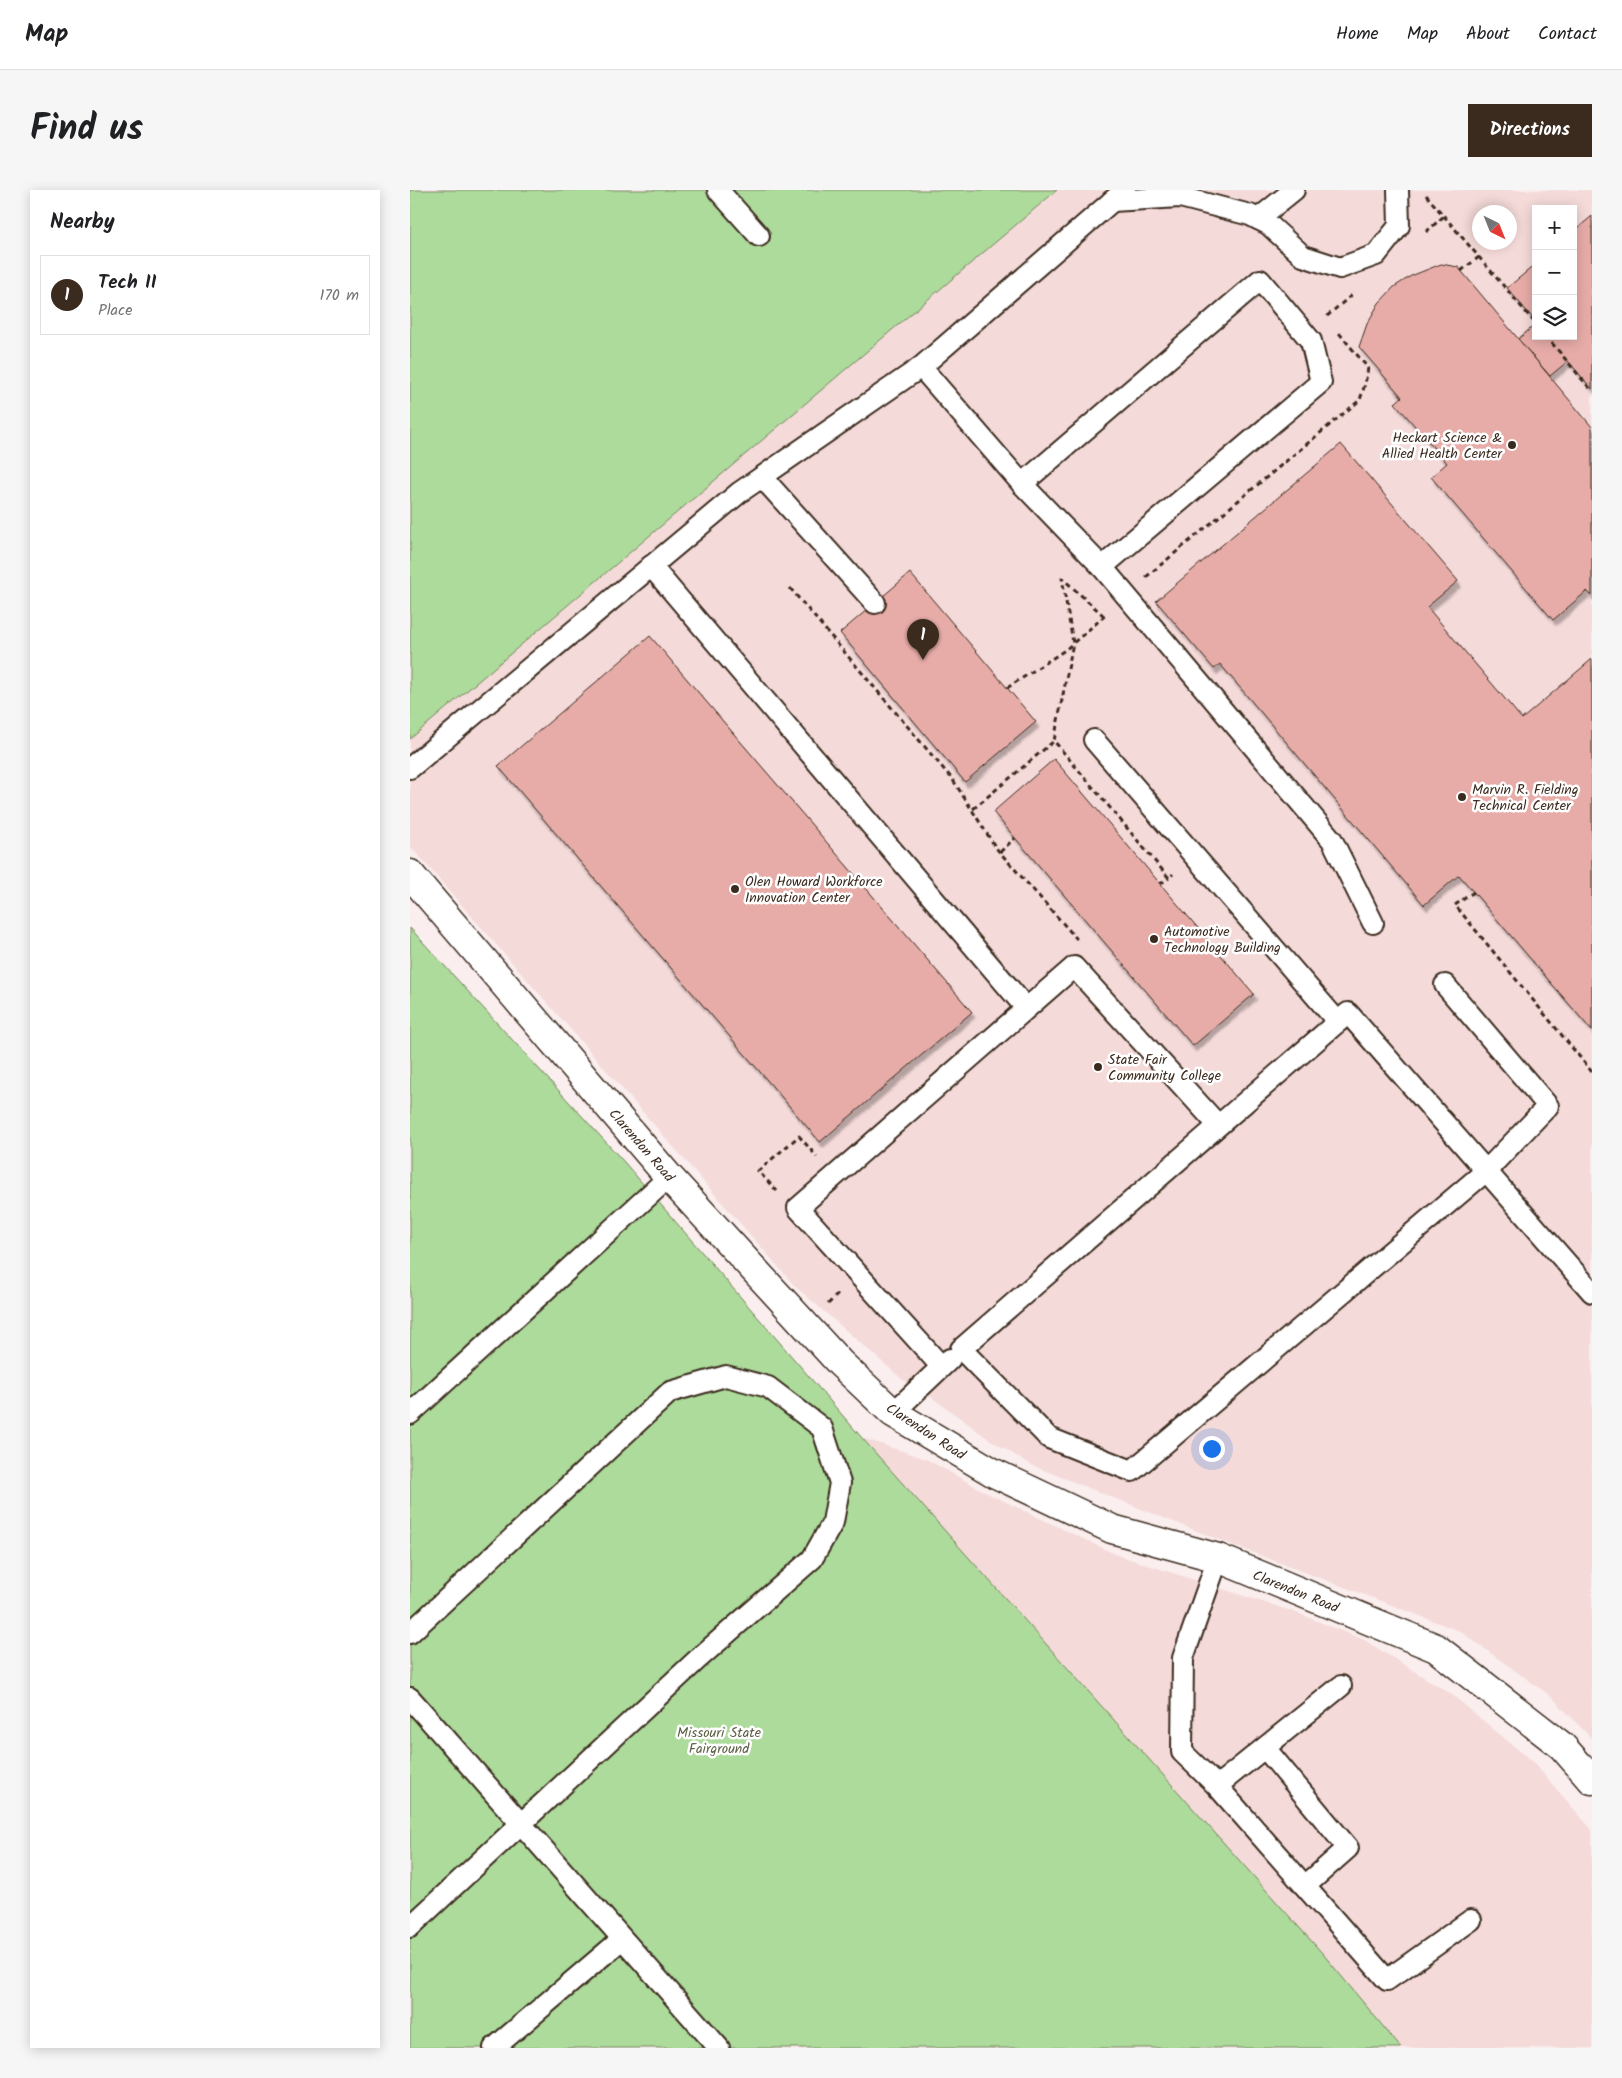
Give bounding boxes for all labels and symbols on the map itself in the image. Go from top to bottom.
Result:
north arrow [1472,205,1517,250]
place label: Heckart Science & Allied Health Center [1382,427,1503,465]
marker: Heckart Science & Allied Health Center [1506,439,1518,451]
pin: 1 [907,619,939,660]
place label: Marvin R. Fielding Technical Center [1472,779,1578,817]
marker: Marvin R. Fielding Technical Center [1456,791,1468,803]
place label: Olen Howard Workforce Innovation Center [745,871,883,909]
marker: Olen Howard Workforce Innovation Center [729,883,741,895]
place label: Automotive Technology Building [1164,921,1281,959]
marker: Automotive Technology Building [1148,933,1160,945]
place label: State Fair Community College [1108,1049,1222,1087]
marker: State Fair Community College [1092,1061,1104,1073]
street label: Clarendon Road [603,1104,680,1188]
street label: Clarendon Road [881,1398,971,1466]
your location [1199,1436,1225,1462]
street label: Clarendon Road [1249,1565,1343,1620]
park label: Missouri State Fairground [677,1722,762,1760]

